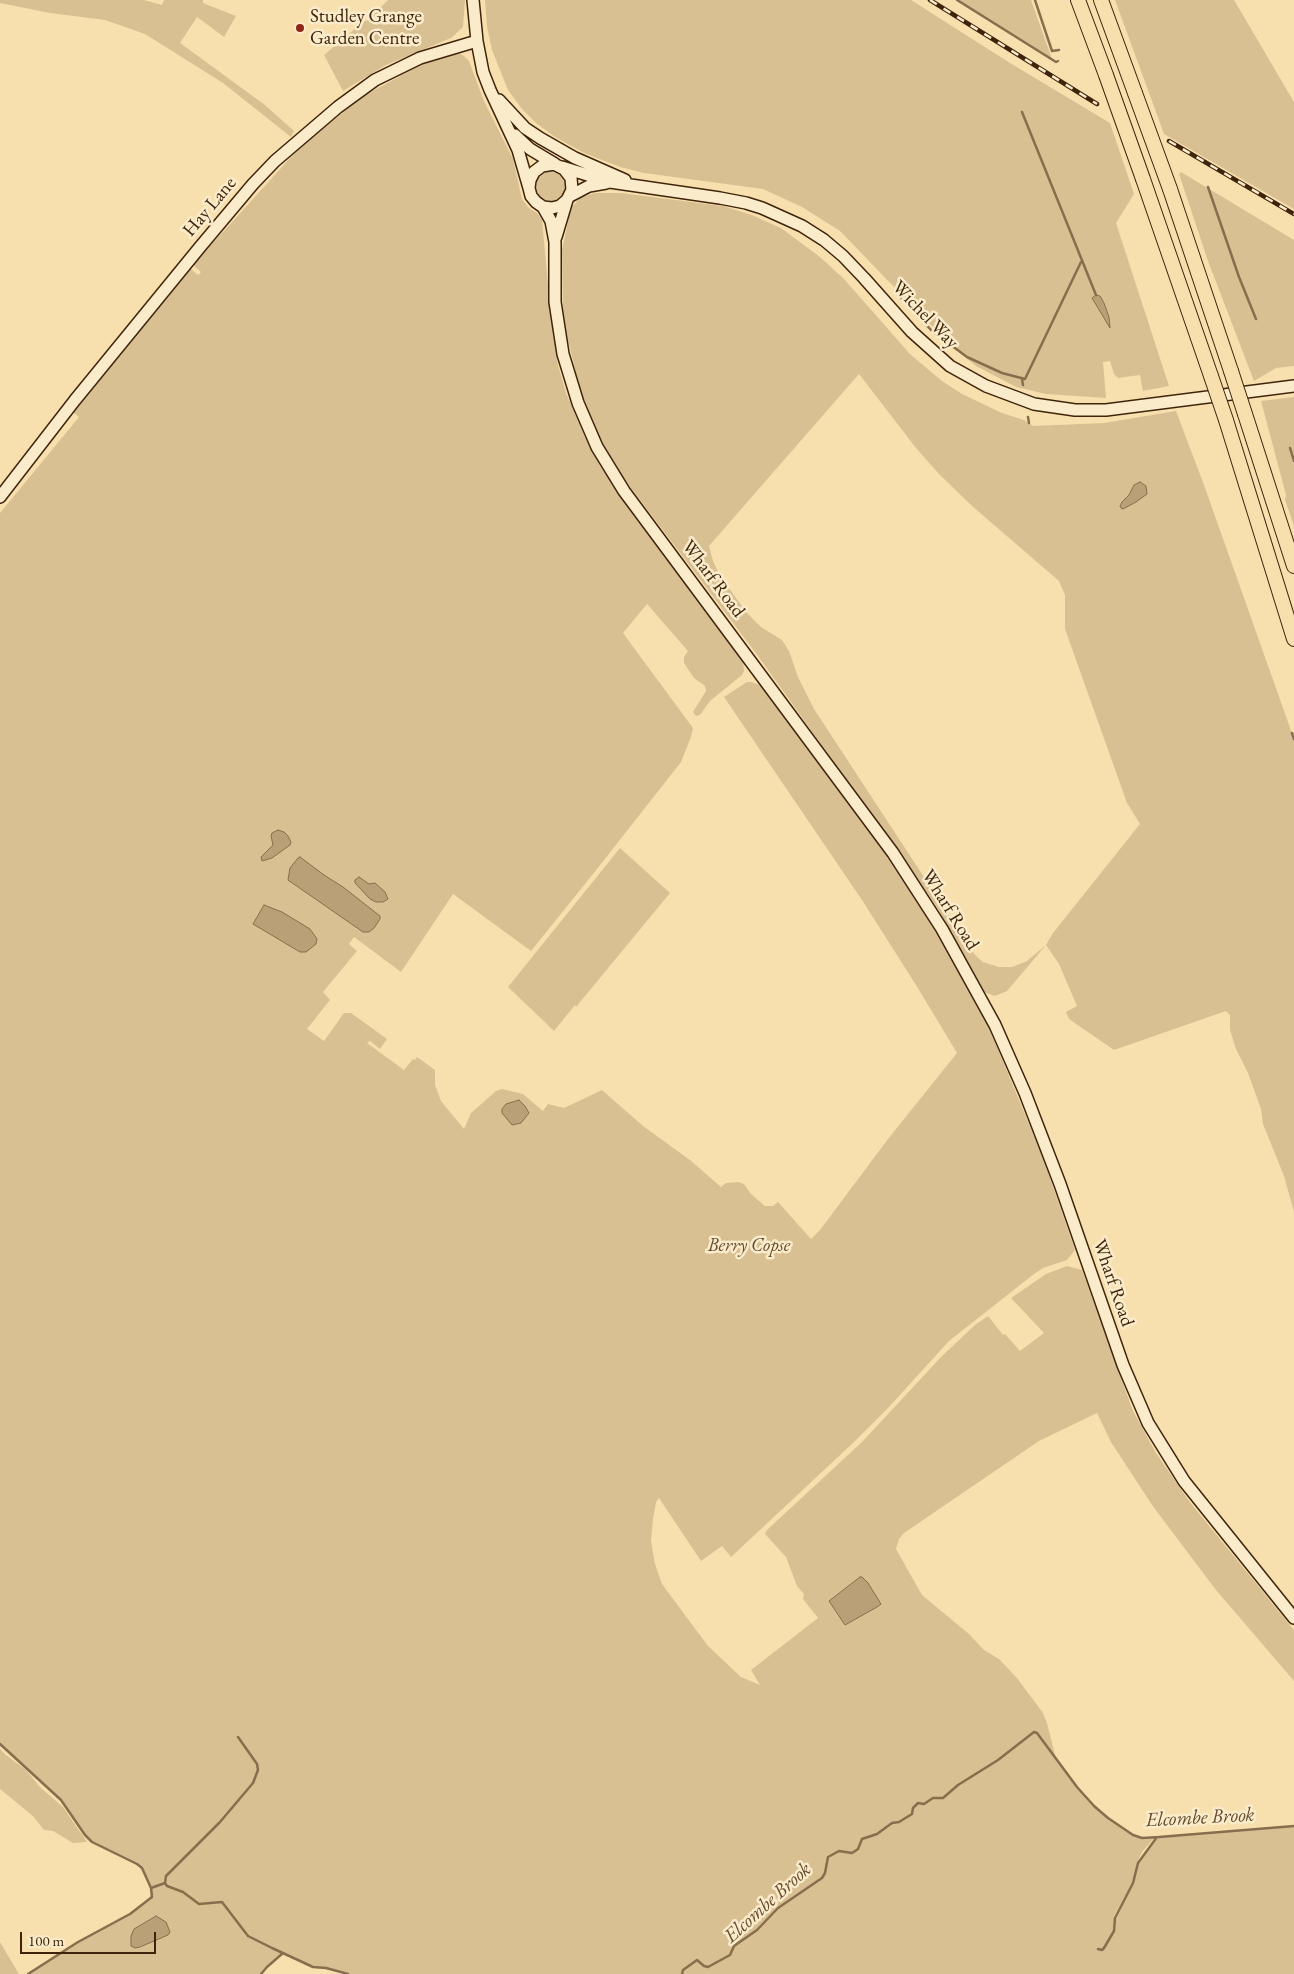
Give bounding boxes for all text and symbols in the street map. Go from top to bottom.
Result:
place label: Studley Grange Garden Centre [310,6,422,50]
marker: Studley Grange Garden Centre [294,22,306,34]
street label: Hay Lane [178,172,242,242]
street label: Wichel Way [887,276,963,354]
street label: Wharf Road [677,536,749,622]
street label: Wharf Road [916,865,984,955]
park label: Berry Copse [708,1235,790,1257]
street label: Wharf Road [1087,1236,1139,1330]
water label: Elcombe Brook [1145,1803,1255,1833]
water label: Elcombe Brook [720,1858,816,1948]
scale bar [22,1922,159,1954]
text: 100 m [28,1931,64,1950]

